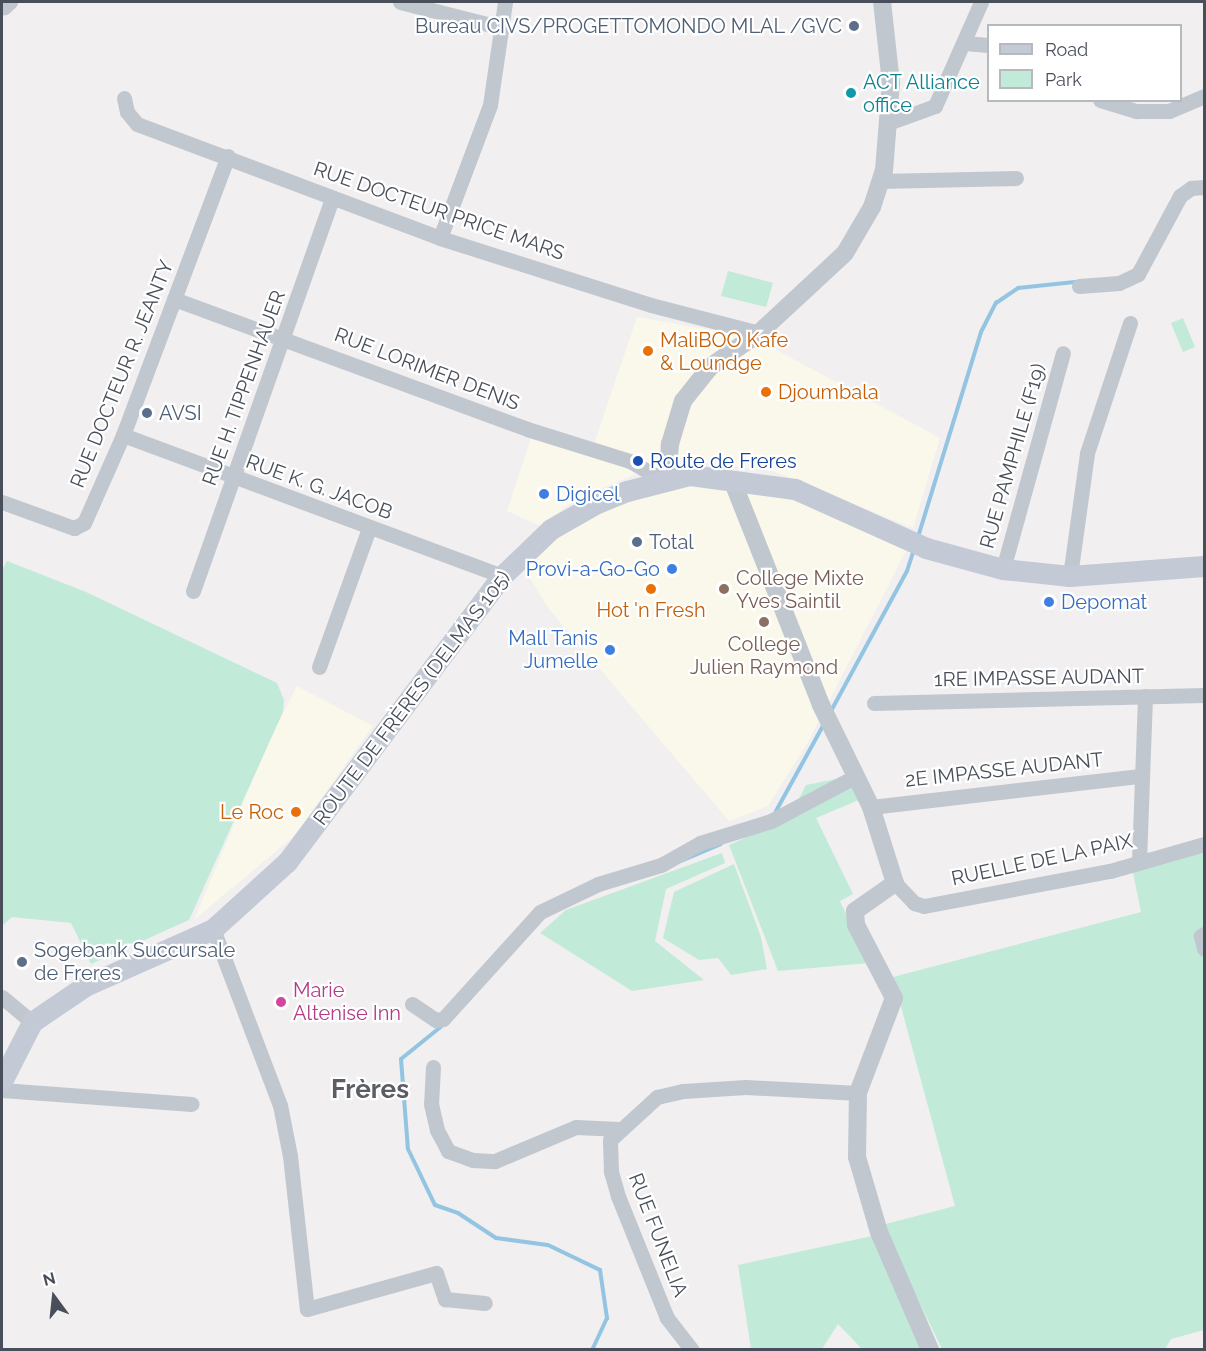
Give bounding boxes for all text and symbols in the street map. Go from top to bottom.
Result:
place label: Bureau CIVS/PROGETTOMONDO MLAL /GVC [414,14,842,38]
marker: Bureau CIVS/PROGETTOMONDO MLAL /GVC [847,19,861,33]
legend [987,24,1182,102]
text: Road [1045,39,1088,60]
text: Park [1045,69,1082,90]
place label: ACT Alliance office [863,70,981,117]
marker: ACT Alliance office [844,86,858,100]
street label: RUE DOCTEUR PRICE MARS [310,157,568,265]
street label: RUE DOCTEUR R. JEANTY [65,256,179,492]
street label: RUE H. TIPPENHAUER [197,287,291,489]
street label: RUE LORIMER DENIS [331,323,523,415]
place label: MaliBOO Kafe & Loundge [660,328,788,375]
marker: MaliBOO Kafe & Loundge [641,344,655,358]
street label: RUE PAMPHILE (F19) [975,361,1051,551]
place label: Djoumbala [778,380,879,404]
marker: Djoumbala [759,385,773,399]
place label: AVSI [159,401,202,425]
marker: AVSI [140,406,154,420]
street label: RUE K. G. JACOB [242,449,396,525]
place label: Route de Freres [650,449,797,473]
marker: Route de Freres [631,454,645,468]
place label: Digicel [556,482,619,506]
marker: Digicel [537,487,551,501]
place label: Total [649,530,694,554]
marker: Total [630,535,644,549]
place label: Provi-a-Go-Go [526,557,660,581]
marker: Provi-a-Go-Go [665,562,679,576]
street label: ROUTE DE FRÈRES (DELMAS 105) [308,566,516,830]
place label: College Mixte Yves Saintil [736,566,864,613]
marker: Hot 'n Fresh [644,582,658,596]
marker: College Mixte Yves Saintil [717,582,731,596]
place label: Depomat [1061,590,1147,614]
marker: Depomat [1042,595,1056,609]
place label: Hot 'n Fresh [596,598,706,622]
marker: College Julien Raymond [757,615,771,629]
place label: Mall Tanis Jumelle [507,626,598,673]
place label: College Julien Raymond [690,632,838,679]
marker: Mall Tanis Jumelle [603,643,617,657]
street label: 1RE IMPASSE AUDANT [933,664,1145,692]
street label: 2E IMPASSE AUDANT [904,748,1104,792]
place label: Le Roc [220,800,284,824]
marker: Le Roc [289,805,303,819]
street label: RUELLE DE LA PAIX [949,829,1135,891]
place label: Sogebank Succursale de Freres [34,939,235,986]
marker: Sogebank Succursale de Freres [15,955,29,969]
place label: Marie Altenise Inn [293,978,401,1025]
marker: Marie Altenise Inn [274,995,288,1009]
district label: Frères [331,1074,409,1106]
street label: RUE FUNELIA [623,1170,693,1300]
north arrow [24,1267,84,1327]
text: N [41,1268,58,1290]

